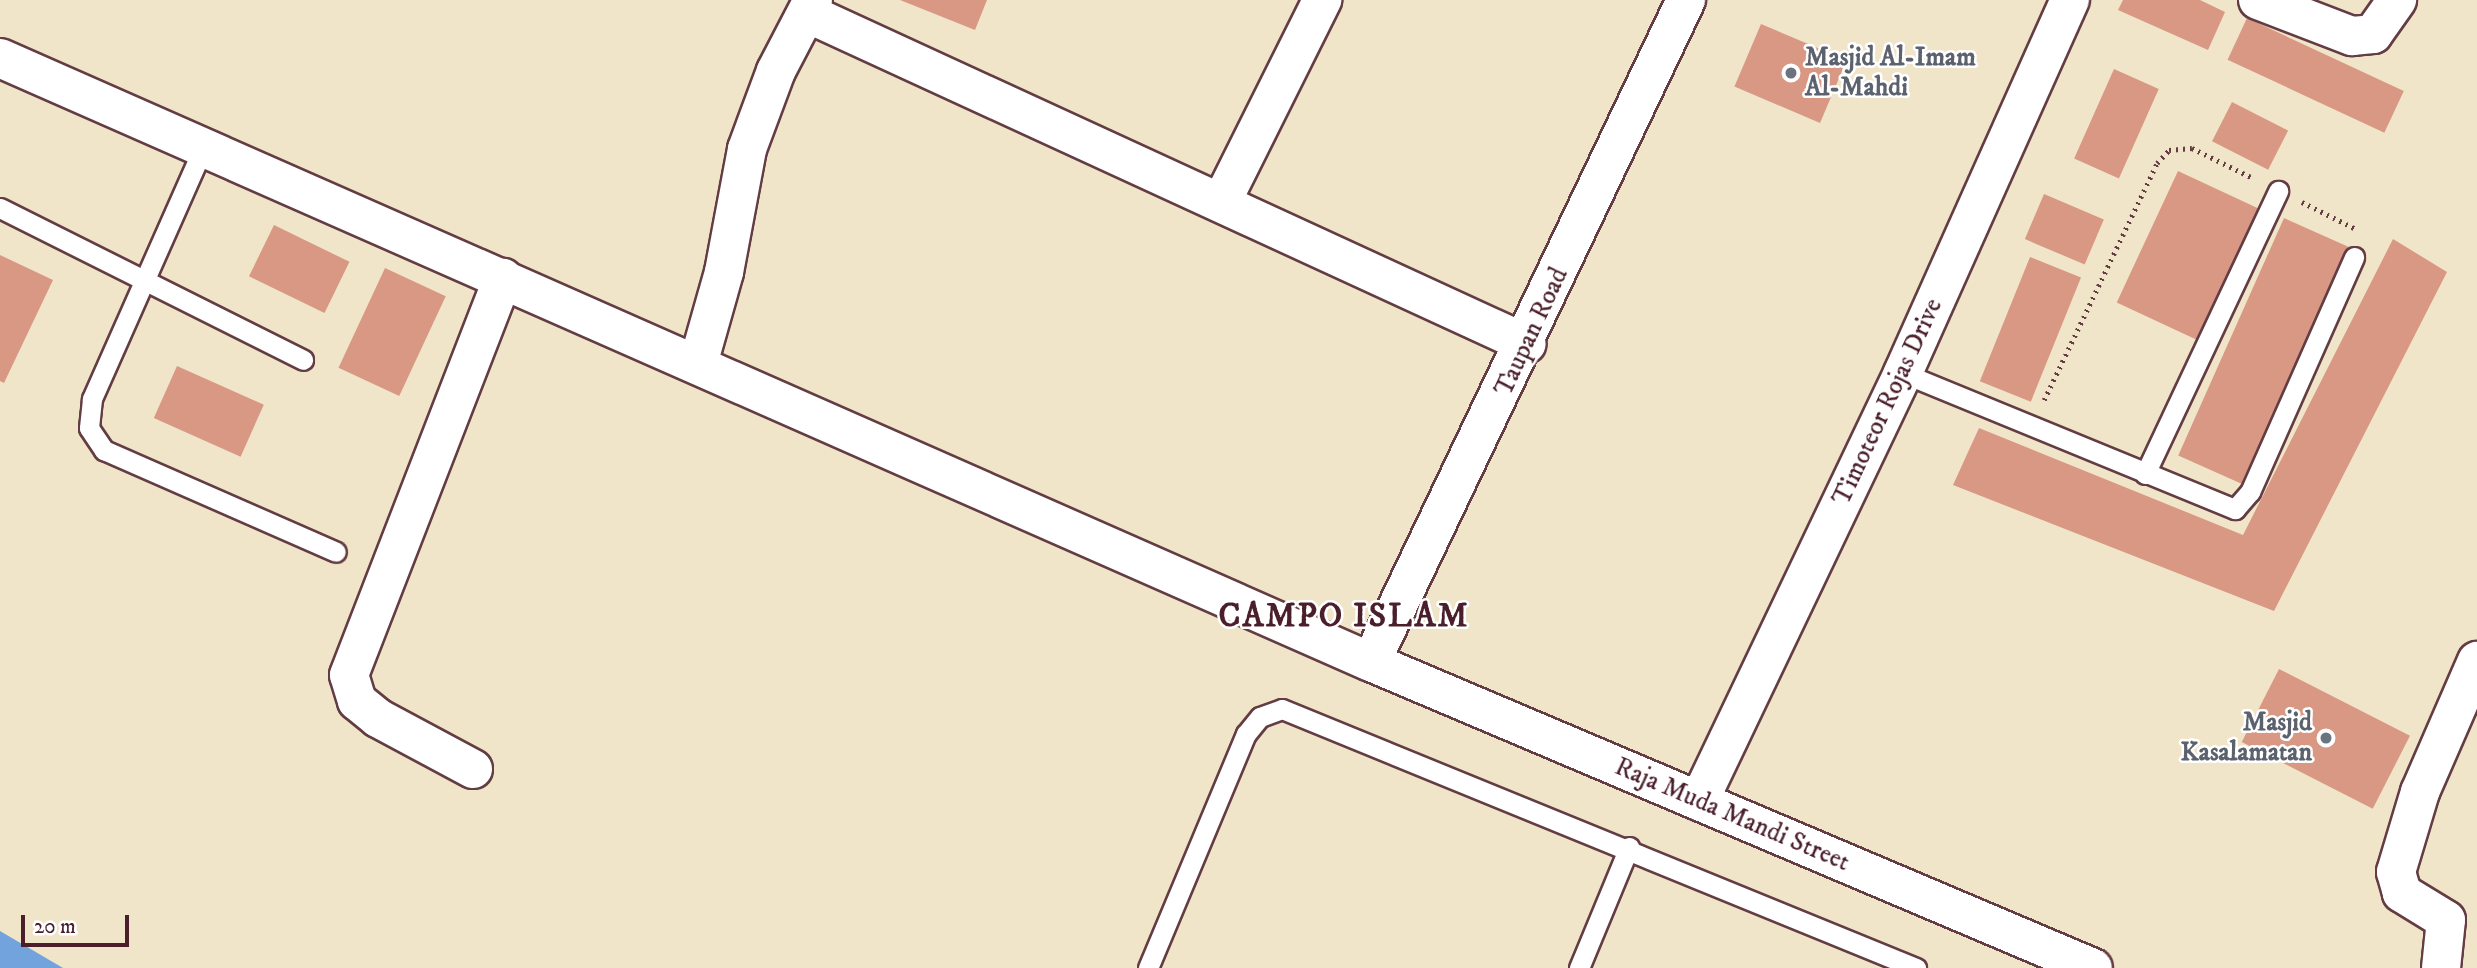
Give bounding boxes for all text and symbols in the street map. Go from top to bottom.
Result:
place label: Masjid Al-Imam Al-Mahdi [1805,42,1976,104]
marker: Masjid Al-Imam Al-Mahdi [1783,65,1799,81]
street label: Taupan Road [1489,263,1575,401]
street label: Timoteor Rojas Drive [1826,294,1950,510]
district label: CAMPO ISLAM [1220,597,1468,637]
place label: Masjid Kasalamatan [2181,707,2312,768]
marker: Masjid Kasalamatan [2318,730,2334,746]
street label: Raja Muda Mandi Street [1610,751,1854,879]
scale bar [24,902,133,946]
text: 20 m [34,914,76,940]

